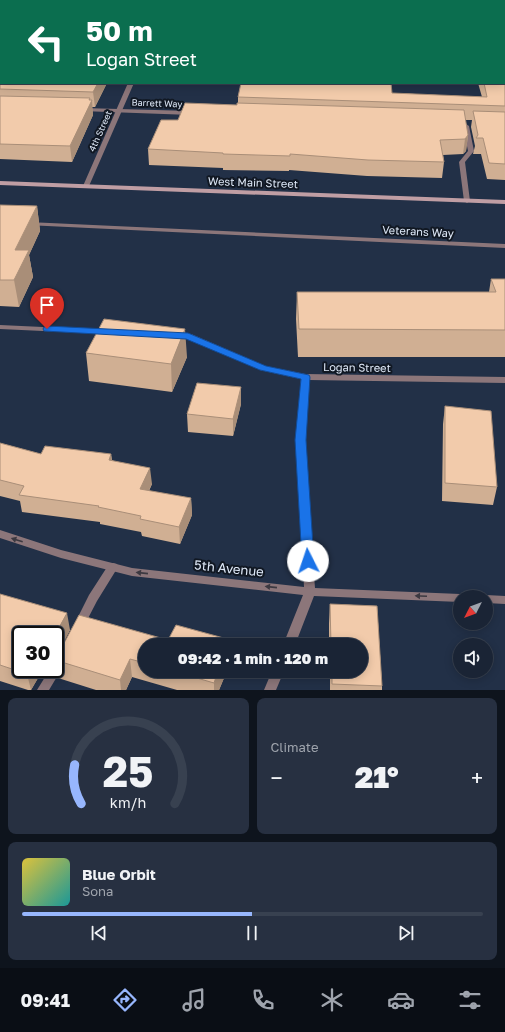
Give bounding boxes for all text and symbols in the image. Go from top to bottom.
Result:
text: 50 m [86,14,153,47]
icon: left [20,16,72,68]
text: Logan Street [86,48,197,70]
street label: Barrett Way [131,97,183,109]
street label: 4th Street [86,109,114,153]
street label: West Main Street [208,174,298,190]
street label: Veterans Way [382,223,454,239]
pin [30,288,64,329]
icon: arrive [36,294,58,316]
street label: Logan Street [323,360,391,374]
one-way arrow [10,537,22,543]
position arrow [287,540,329,582]
street label: 5th Avenue [193,556,265,580]
one-way arrow [136,570,148,576]
one-way arrow [265,584,277,590]
north arrow [453,590,493,630]
map controls [453,590,493,678]
one-way arrow [415,593,427,600]
speed limit sign: 30 [12,626,64,678]
button: sound [453,638,493,678]
text: 09:42 · 1 min · 120 m [178,649,328,667]
text: Climate [271,739,318,755]
text: 25 [103,746,154,796]
text: 21° [355,759,399,795]
text: − [271,764,283,791]
text: + [471,764,483,791]
text: km/h [110,794,146,811]
text: Blue Orbit [82,865,156,883]
text: Sona [82,883,113,899]
icon: previous [88,922,110,944]
icon: pause [241,922,263,944]
icon: next [395,922,417,944]
icon: directions [111,986,139,1014]
icon: music [180,986,208,1014]
icon: phone [249,986,277,1014]
icon: climate [318,986,346,1014]
icon: car [387,986,415,1014]
icon: filters [456,986,484,1014]
text: 09:41 [21,989,70,1011]

